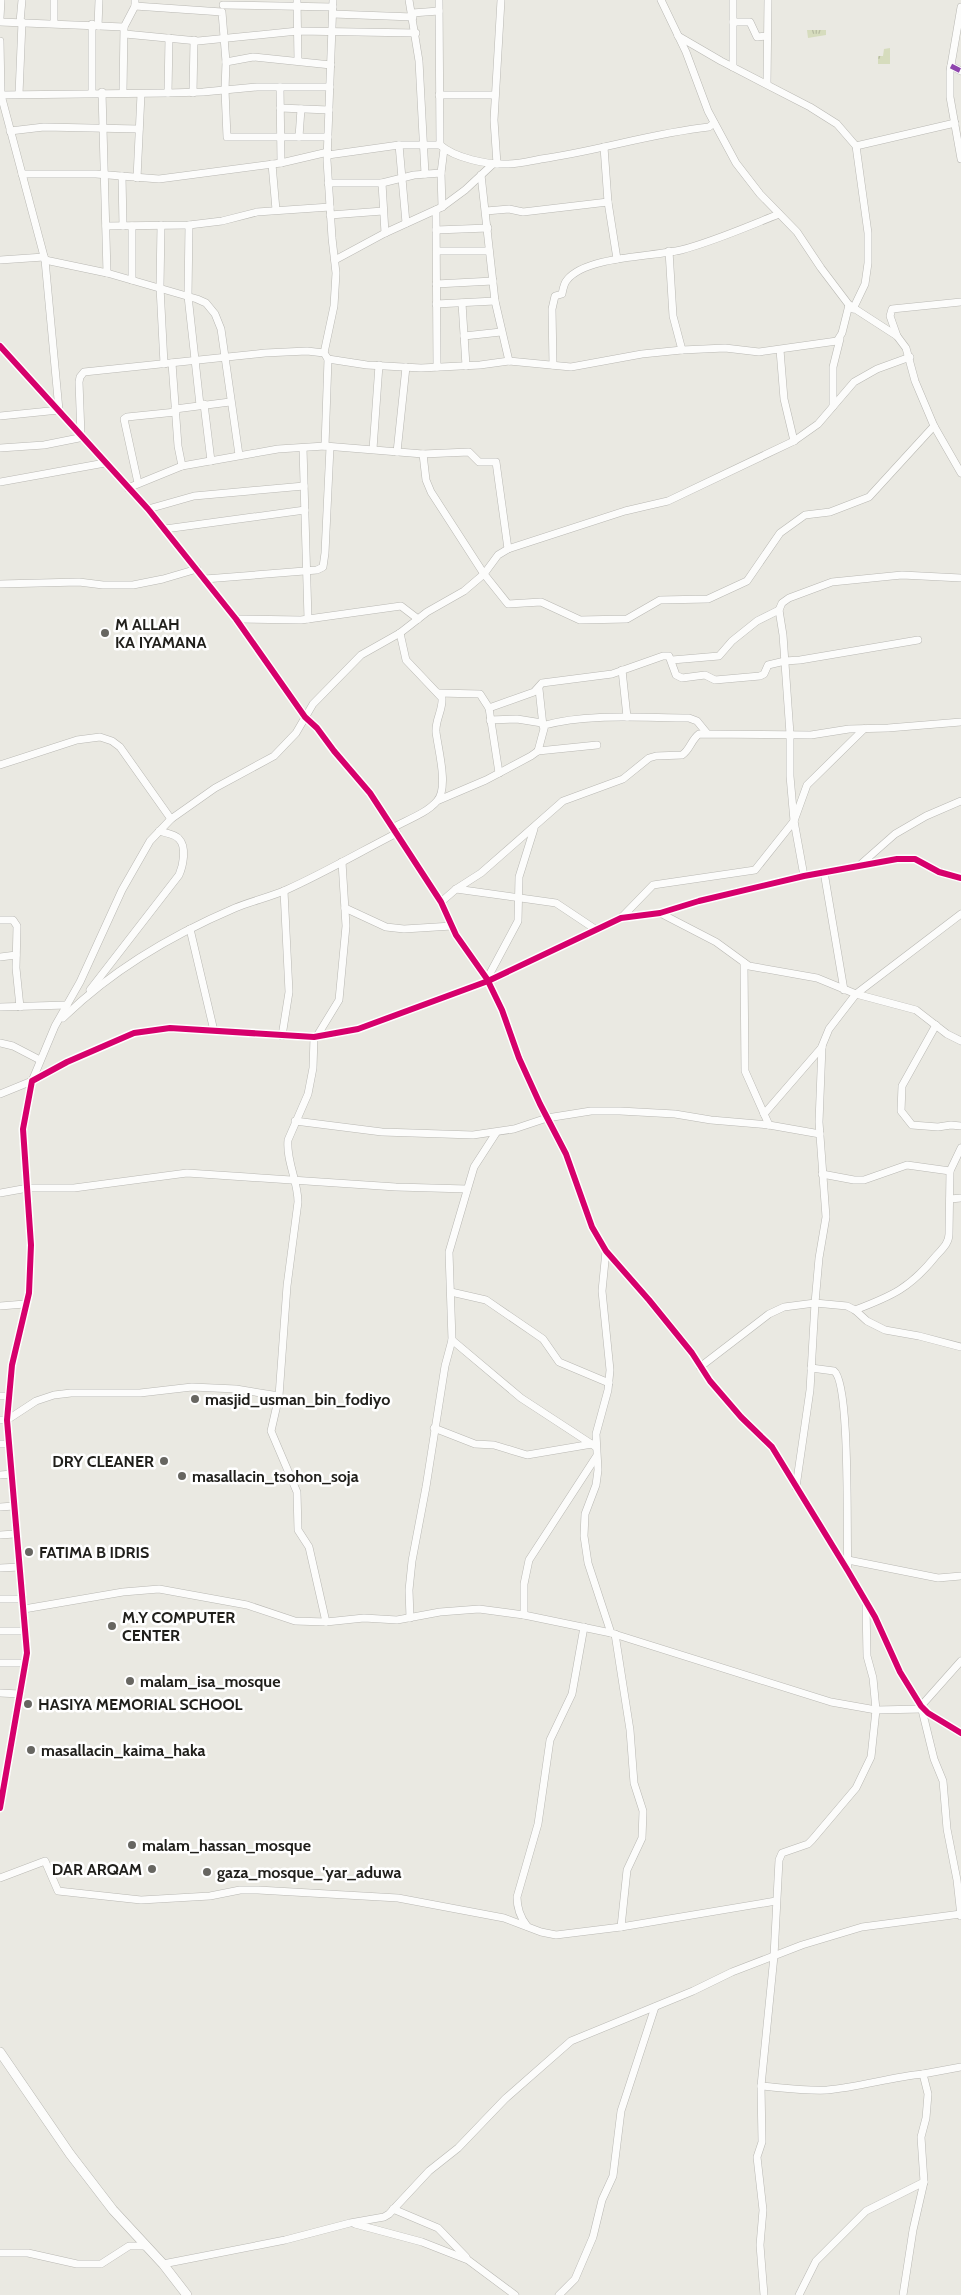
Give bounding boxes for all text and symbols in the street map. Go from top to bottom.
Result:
place label: M ALLAH KA IYAMANA [115,615,206,652]
marker: M ALLAH KA IYAMANA [99,627,111,639]
place label: masjid_usman_bin_fodiyo [205,1390,390,1409]
marker: masjid_usman_bin_fodiyo [189,1393,201,1405]
place label: DRY CLEANER [52,1452,154,1471]
marker: DRY CLEANER [158,1455,170,1467]
place label: masallacin_tsohon_soja [192,1467,359,1486]
marker: masallacin_tsohon_soja [176,1470,188,1482]
place label: FATIMA B IDRIS [39,1543,149,1562]
marker: FATIMA B IDRIS [23,1546,35,1558]
place label: M.Y COMPUTER CENTER [122,1608,235,1645]
marker: M.Y COMPUTER CENTER [106,1620,118,1632]
place label: malam_isa_mosque [140,1672,280,1691]
marker: malam_isa_mosque [124,1675,136,1687]
place label: HASIYA MEMORIAL SCHOOL [38,1695,243,1714]
marker: HASIYA MEMORIAL SCHOOL [22,1698,34,1710]
place label: masallacin_kaima_haka [41,1741,206,1760]
marker: masallacin_kaima_haka [25,1744,37,1756]
place label: malam_hassan_mosque [142,1836,311,1855]
marker: malam_hassan_mosque [126,1839,138,1851]
place label: DAR ARQAM [52,1860,142,1879]
marker: DAR ARQAM [146,1863,158,1875]
place label: gaza_mosque_'yar_aduwa [217,1863,401,1882]
marker: gaza_mosque_'yar_aduwa [201,1866,213,1878]

